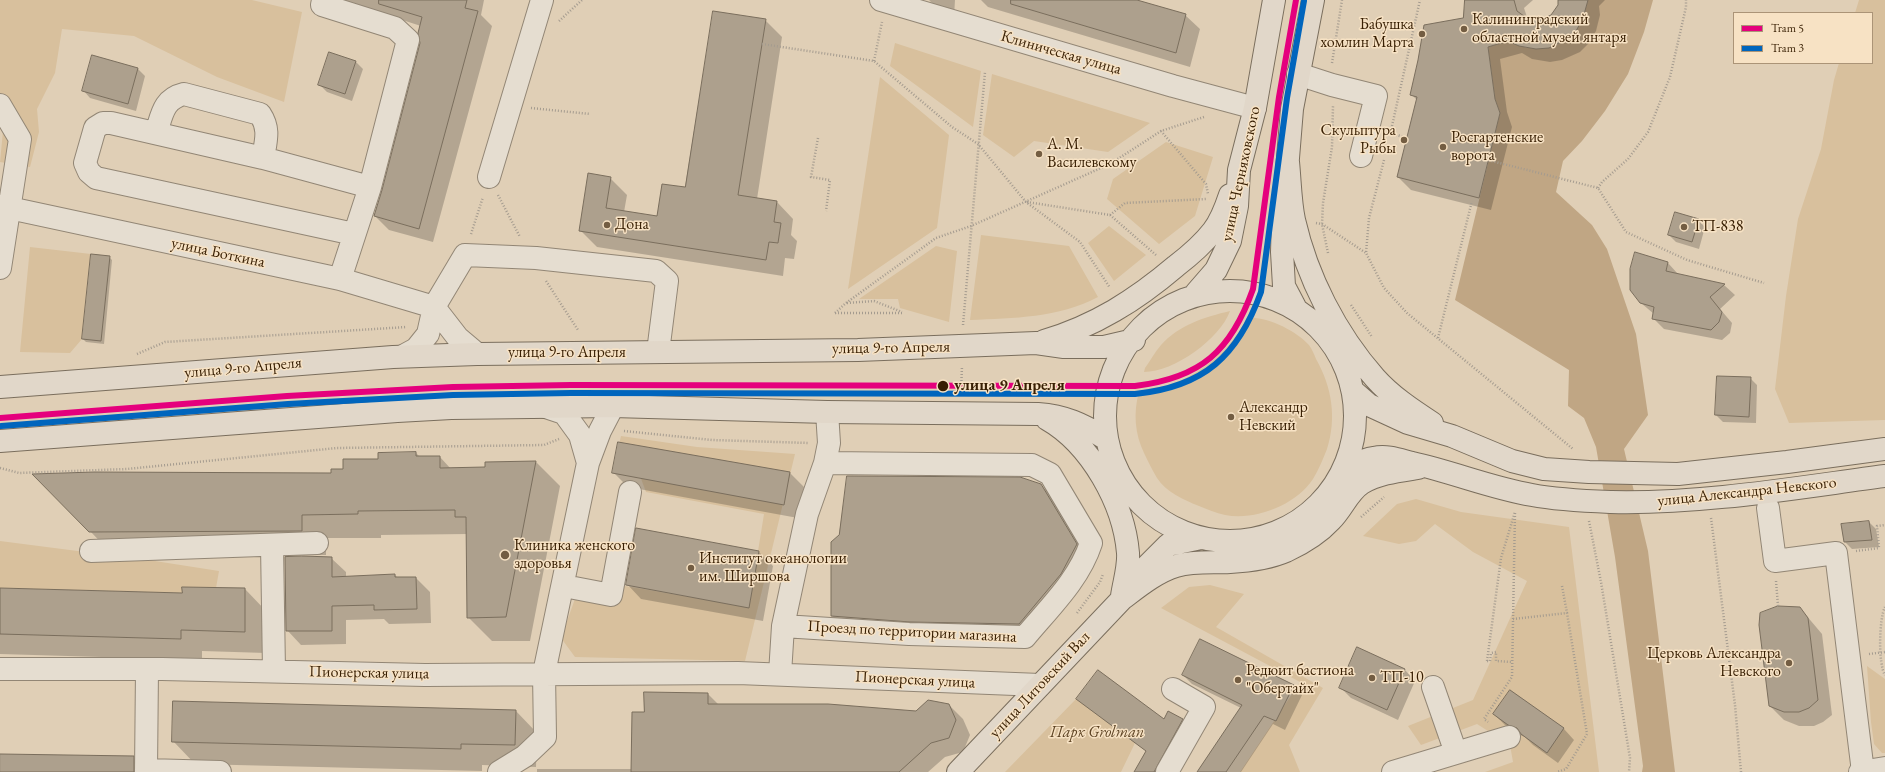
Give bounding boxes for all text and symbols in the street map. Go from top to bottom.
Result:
place label: Калининградский областной музей янтаря [1472,10,1627,48]
legend [1733,12,1873,64]
place label: Бабушка хомлин Марта [1320,15,1414,53]
text: Tram 5 [1771,20,1804,36]
marker: Калининградский областной музей янтаря [1459,24,1469,34]
street label: Клиническая улица [999,27,1123,79]
marker: Бабушка хомлин Марта [1417,29,1427,39]
text: Tram 3 [1771,40,1804,56]
street label: улица Черняховского [1217,105,1265,243]
place label: Скульптура Рыбы [1320,121,1396,159]
place label: Росгартенские ворота [1451,128,1543,166]
place label: А. М. Василевскому [1047,135,1137,173]
marker: Скульптура Рыбы [1399,135,1409,145]
marker: Росгартенские ворота [1438,142,1448,152]
marker: А. М. Василевскому [1034,149,1044,159]
place label: Дона [615,215,649,235]
place label: ТП-838 [1692,217,1743,237]
marker: Дона [602,220,612,230]
marker: ТП-838 [1679,222,1689,232]
street label: улица Боткина [169,234,267,272]
street label: улица 9-го Апреля [832,337,950,359]
street label: улица 9-го Апреля [508,343,626,363]
street label: улица 9-го Апреля [183,353,303,383]
place label: улица 9 Апреля [954,376,1065,396]
marker: улица 9 Апреля [936,379,950,393]
place label: Александр Невский [1239,398,1308,436]
marker: Александр Невский [1226,412,1236,422]
street label: улица Александра Невского [1657,473,1837,511]
place label: Клиника женского здоровья [514,536,635,574]
marker: Клиника женского здоровья [499,549,511,561]
place label: Институт океанологии им. Ширшова [699,549,847,587]
marker: Институт океанологии им. Ширшова [686,563,696,573]
street label: Проезд по территории магазина [807,617,1017,647]
street label: улица Литовский Вал [986,628,1094,742]
place label: Церковь Александра Невского [1647,644,1781,682]
marker: Церковь Александра Невского [1784,658,1794,668]
place label: Редюит бастиона "Обертайх" [1246,661,1354,699]
street label: Пионерская улица [309,662,429,684]
street label: Пионерская улица [854,667,976,693]
place label: ТП-10 [1380,668,1424,688]
marker: ТП-10 [1367,673,1377,683]
marker: Редюит бастиона "Обертайх" [1233,675,1243,685]
park label: Парк Grolman [1050,723,1144,743]

